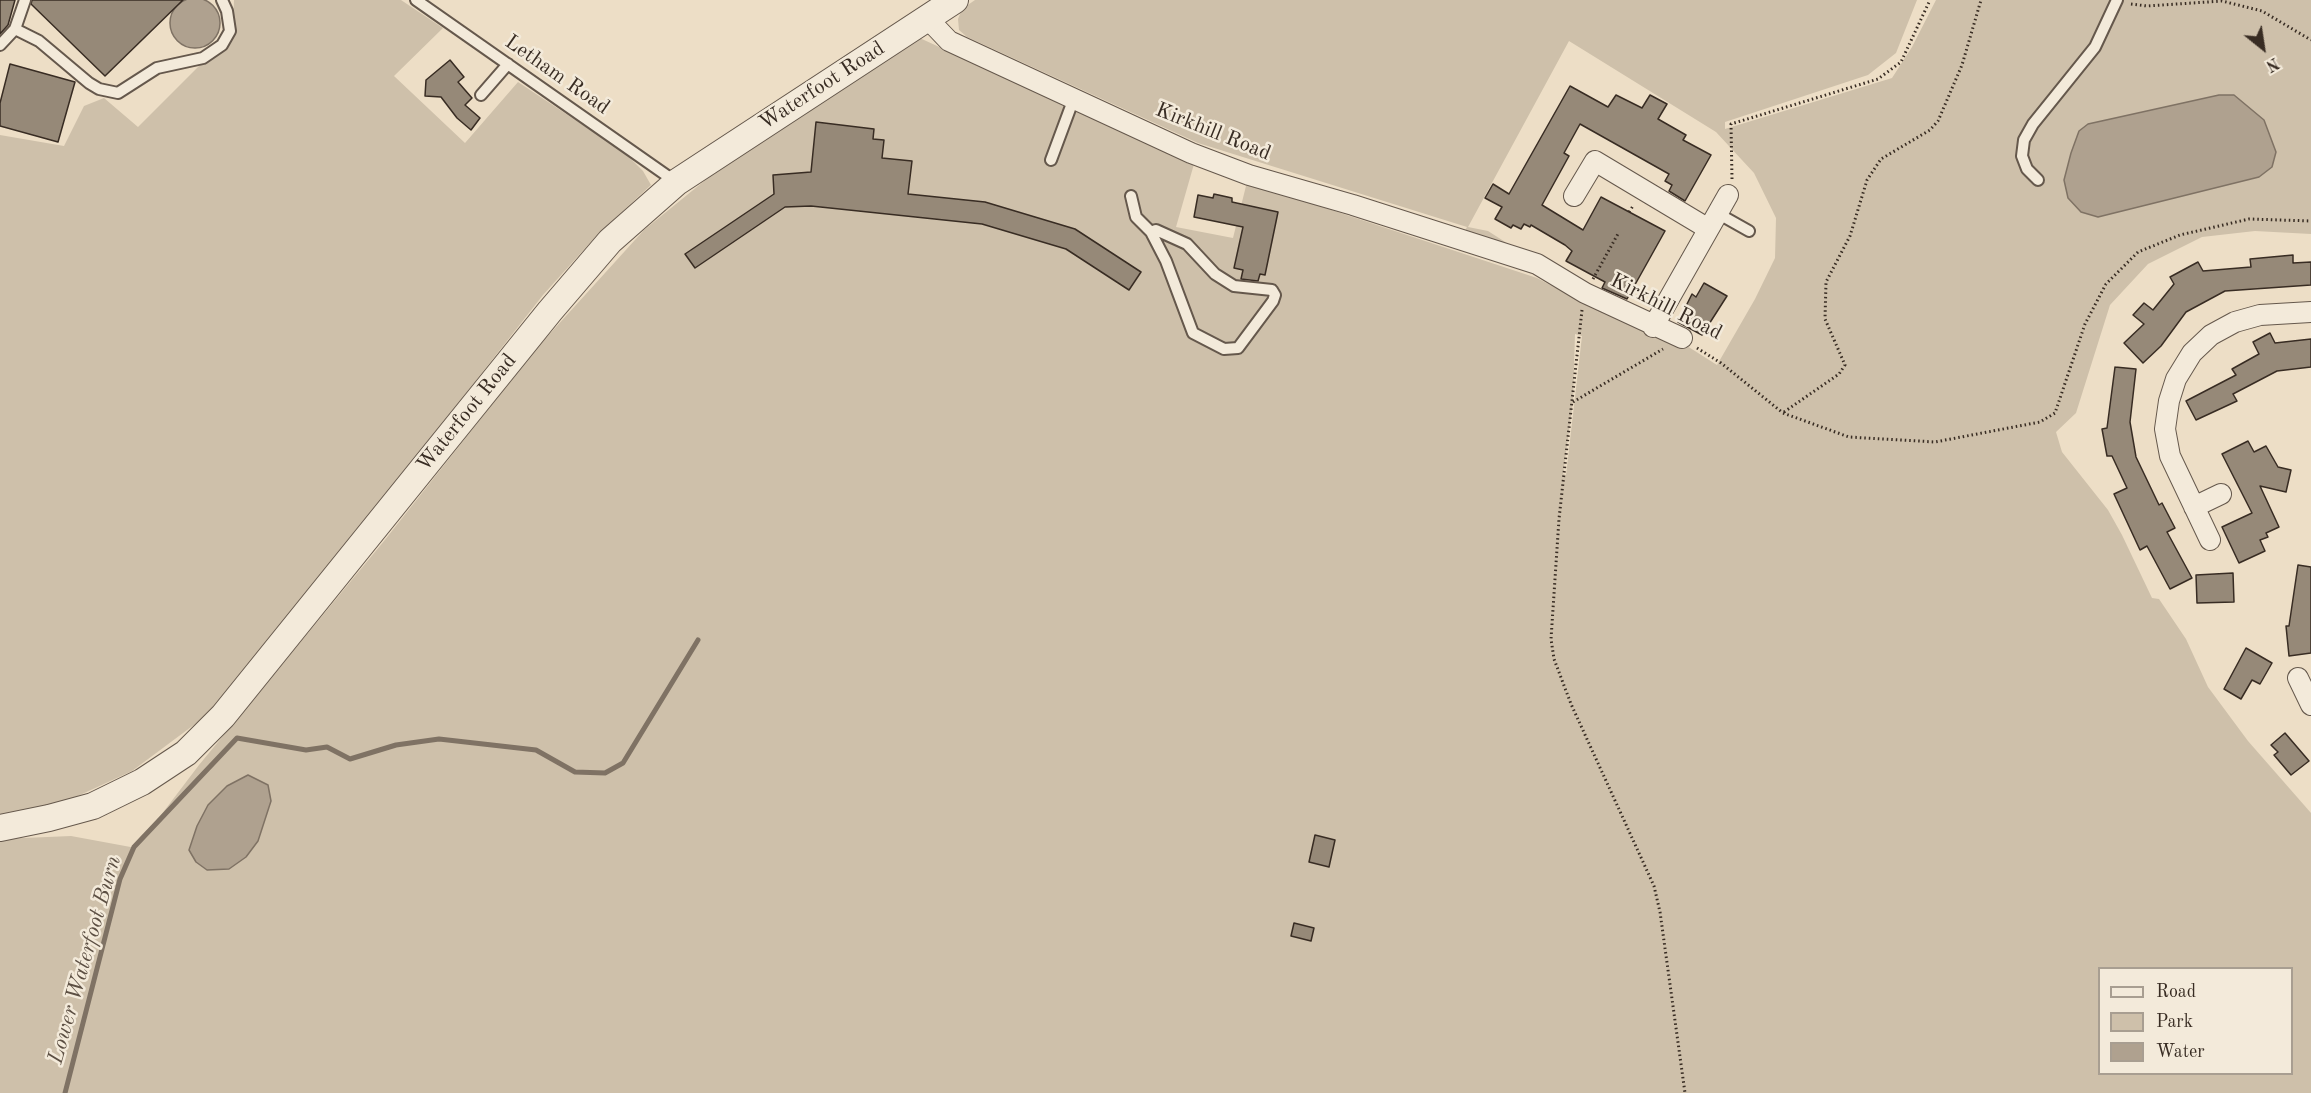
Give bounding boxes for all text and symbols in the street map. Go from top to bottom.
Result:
north arrow [2233,18,2293,78]
street label: Letham Road [500,30,614,120]
street label: Waterfoot Road [755,36,889,136]
text: N [2263,54,2281,74]
street label: Kirkhill Road [1152,97,1274,167]
street label: Kirkhill Road [1606,268,1726,346]
street label: Waterfoot Road [412,349,522,477]
water label: Lower Waterfoot Burn [43,853,127,1067]
legend [2098,967,2293,1075]
text: Road [2156,983,2196,1001]
text: Park [2156,1013,2193,1031]
text: Water [2156,1043,2205,1061]

